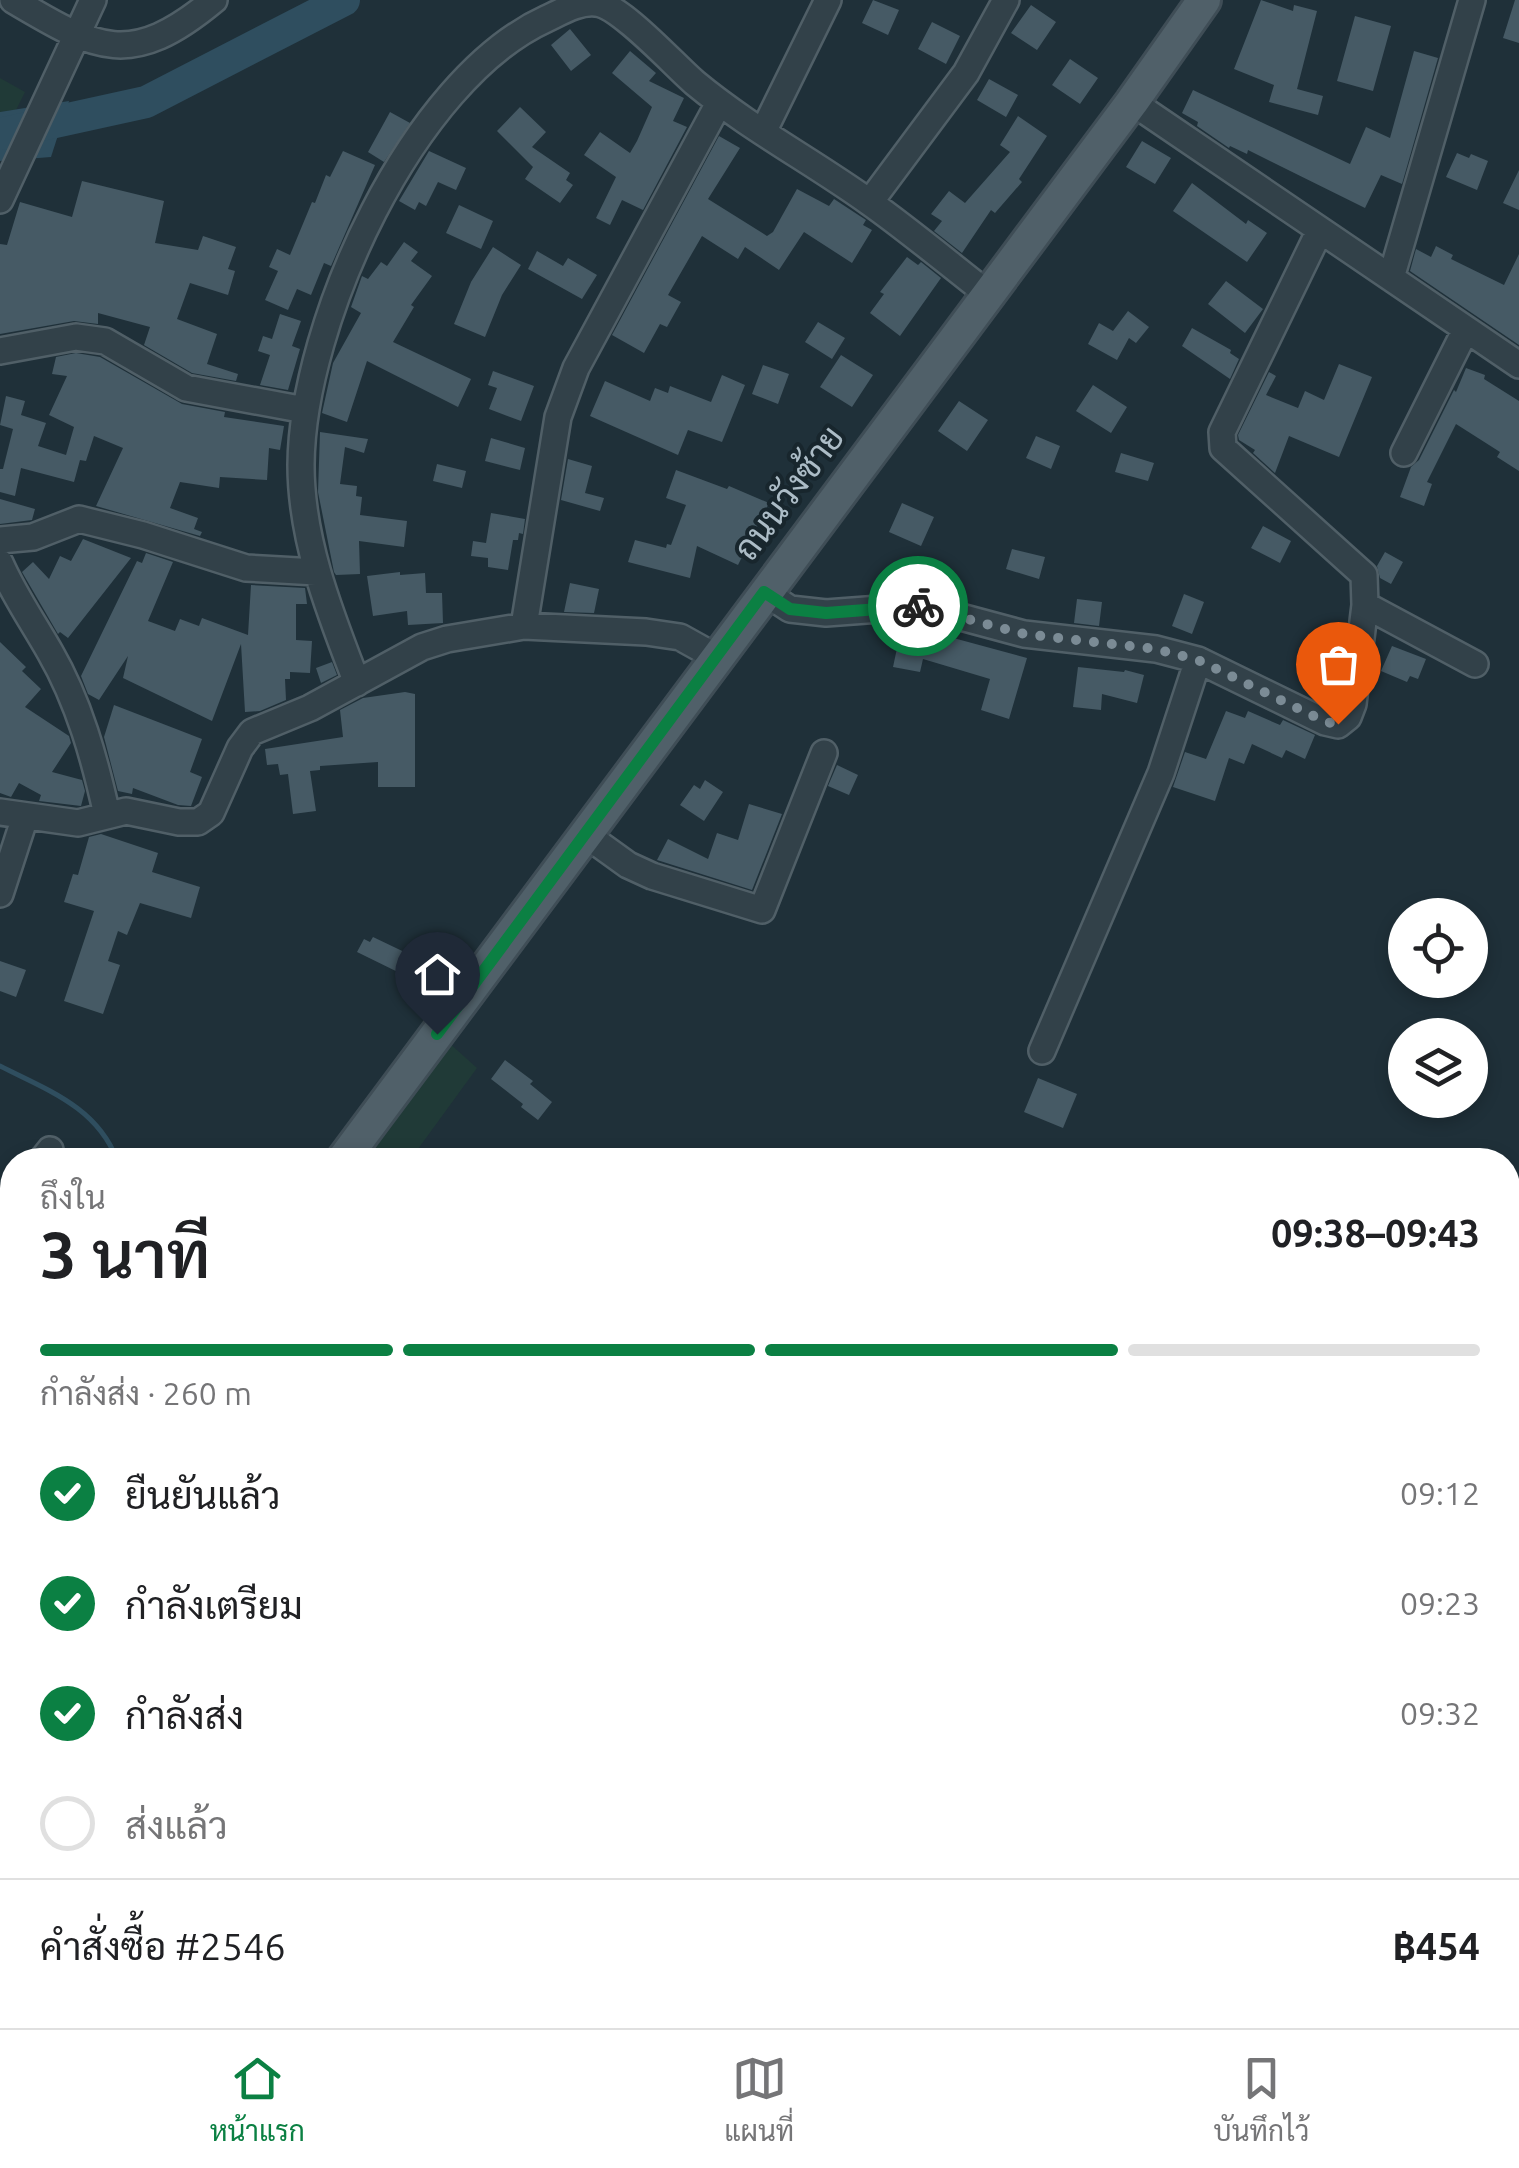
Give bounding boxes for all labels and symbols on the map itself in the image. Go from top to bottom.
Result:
street label: ถนนวังซ้าย [723,416,852,567]
courier [868,556,968,656]
pin [1296,622,1381,725]
pin [395,932,480,1035]

